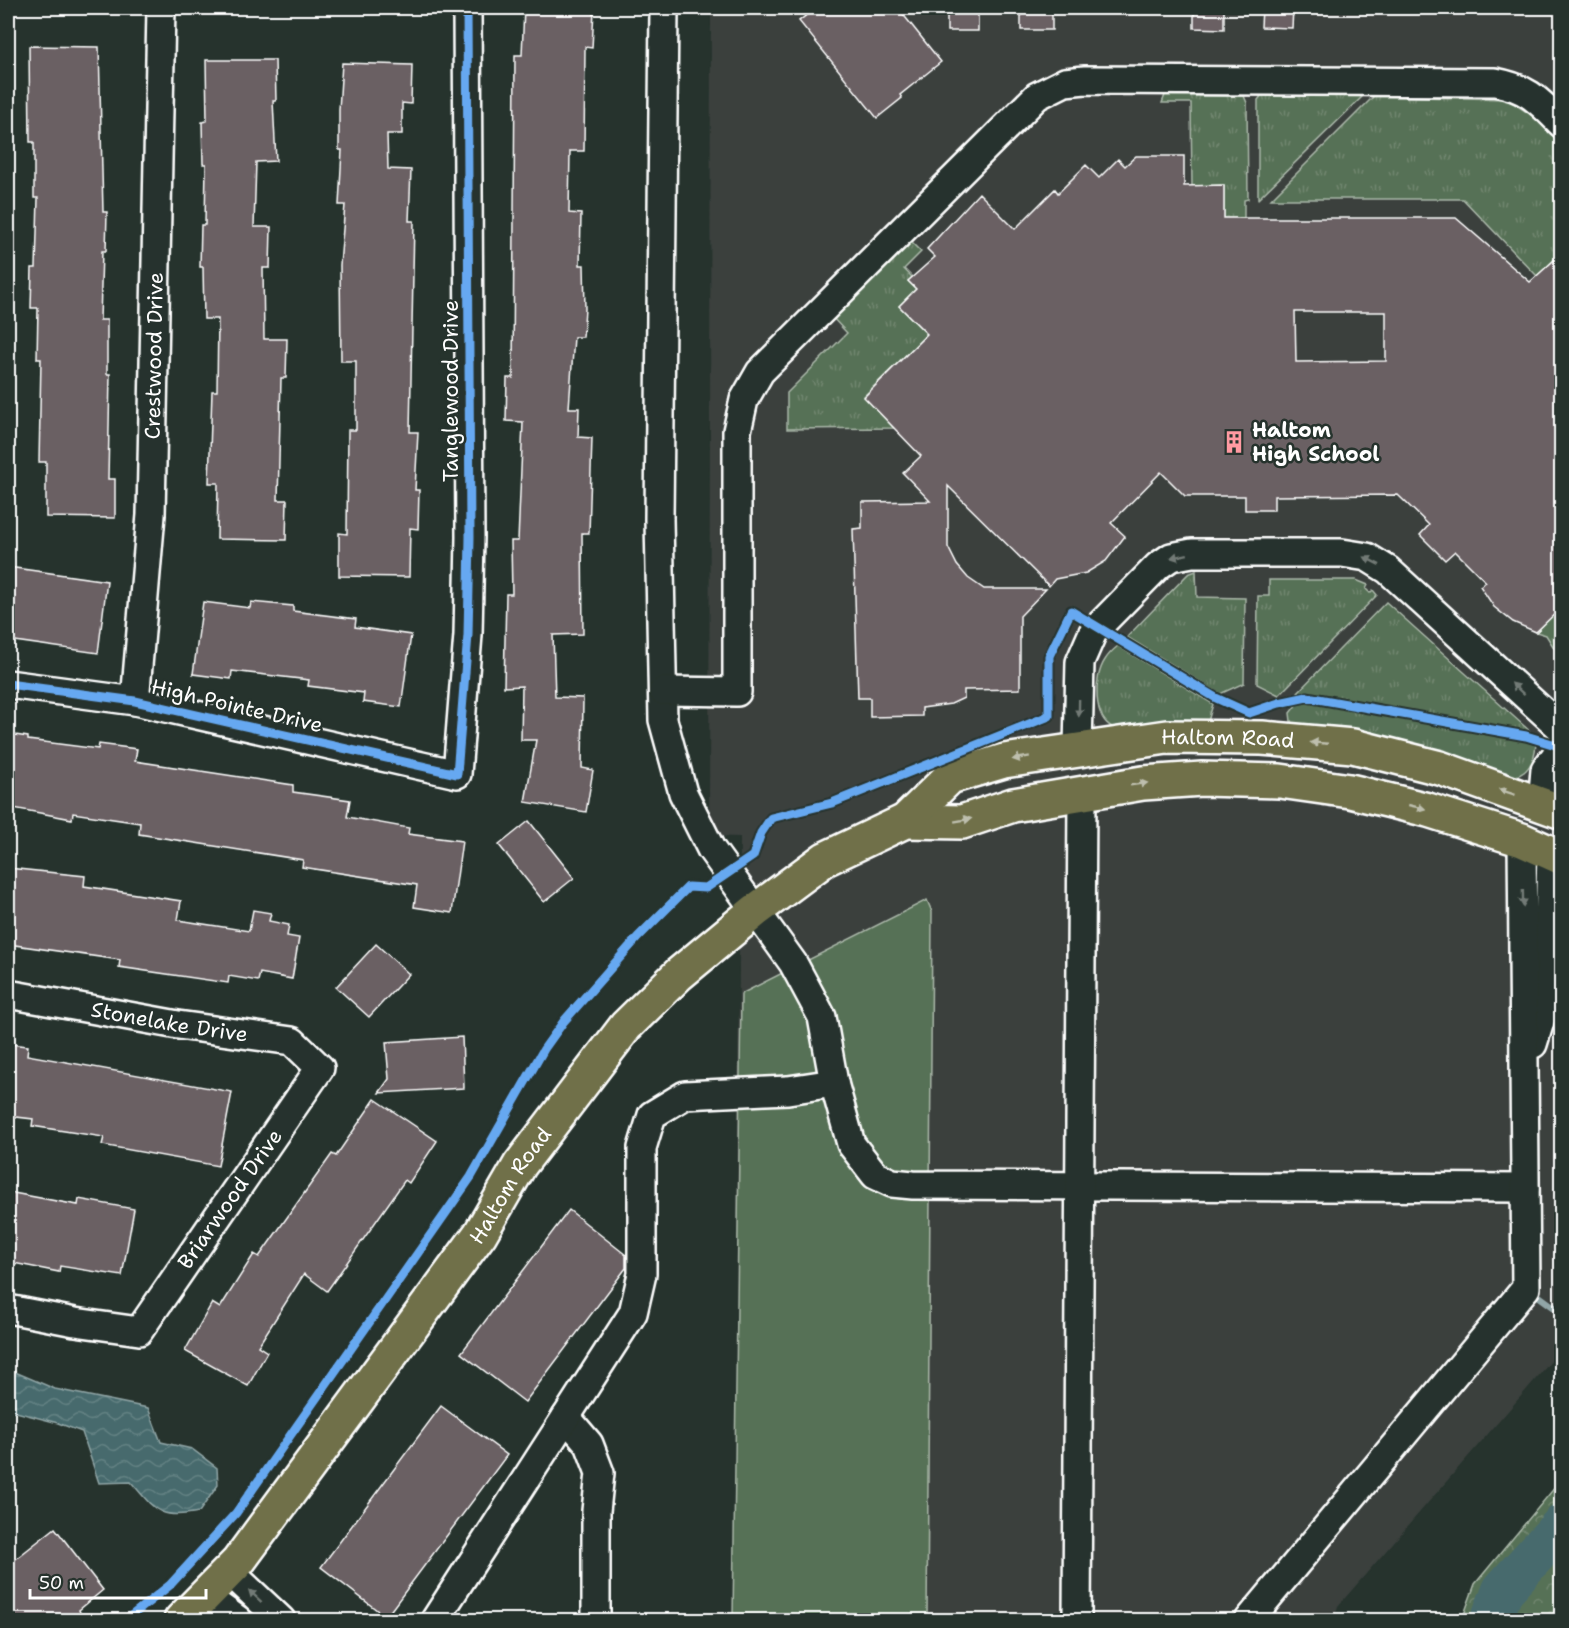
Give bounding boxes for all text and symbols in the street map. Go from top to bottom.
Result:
street label: Crestwood Drive [138,272,170,440]
street label: Tanglewood Drive [437,300,465,482]
place label: Haltom High School [1252,416,1380,468]
building icon: Haltom High School [1221,429,1247,455]
one-way arrow [1169,552,1188,561]
one-way arrow [1364,556,1381,566]
street label: High Pointe Drive [148,673,326,739]
one-way arrow [1511,682,1526,696]
one-way arrow [1074,698,1084,717]
street label: Haltom Road [1161,723,1296,755]
one-way arrow [1309,738,1328,748]
one-way arrow [1011,754,1030,763]
one-way arrow [1130,779,1149,788]
one-way arrow [1498,786,1516,796]
one-way arrow [1408,803,1427,813]
one-way arrow [954,815,973,824]
one-way arrow [1518,889,1528,908]
street label: Stonelake Drive [89,995,250,1049]
street label: Haltom Road [463,1121,558,1250]
street label: Briarwood Drive [171,1123,289,1275]
scale bar [30,1562,206,1600]
text: 50 m [39,1571,84,1595]
one-way arrow [247,1589,262,1603]

